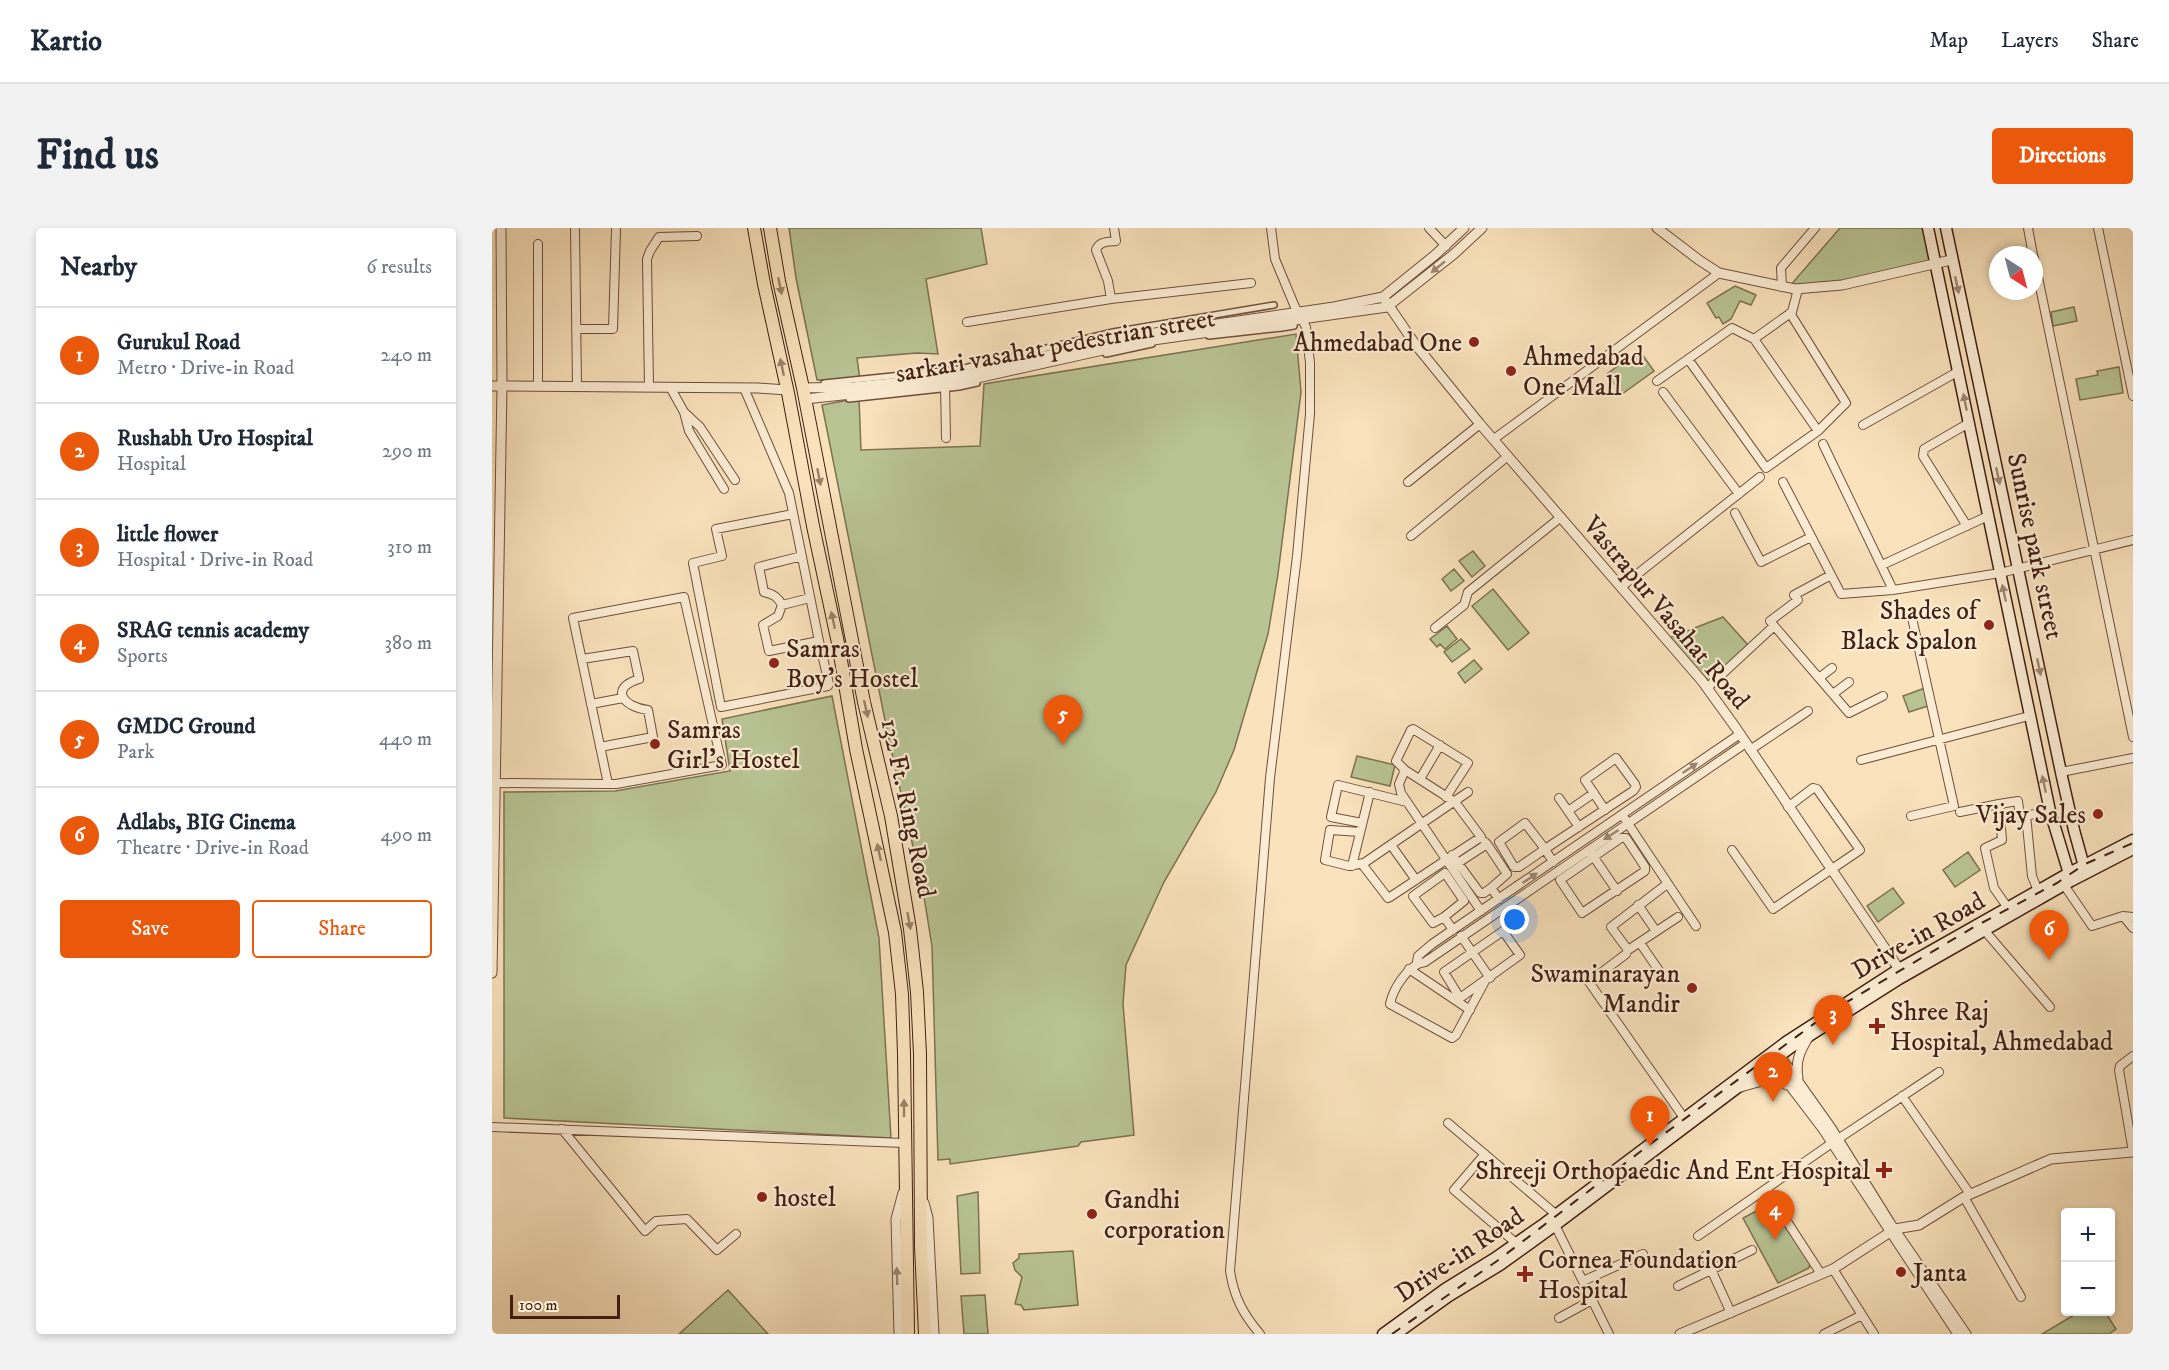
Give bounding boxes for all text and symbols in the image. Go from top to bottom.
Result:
text: Kartio [30,24,102,59]
text: Map [1929,28,1968,54]
text: Layers [2001,28,2059,54]
text: Share [2092,28,2139,54]
button: Directions [1992,128,2133,184]
text: Find us [36,130,159,182]
north arrow [1989,246,2043,300]
text: Nearby [60,251,137,284]
text: 6 results [366,255,432,280]
one-way arrow [1431,260,1446,273]
one-way arrow [776,276,785,295]
one-way arrow [1952,276,1962,295]
street label: sarkari vasahat pedestrian street [893,302,1217,391]
place label: Ahmedabad One [1293,327,1462,360]
text: Gurukul Road [117,329,240,356]
marker: Ahmedabad One [1467,335,1481,349]
place label: Ahmedabad One Mall [1523,341,1644,404]
text: 1 [76,343,83,368]
text: 240 m [381,343,432,368]
text: Metro · Drive-in Road [117,356,294,381]
one-way arrow [777,357,786,376]
marker: Ahmedabad One Mall [1504,364,1518,378]
one-way arrow [1960,392,1969,411]
text: Rushabh Uro Hospital [117,425,313,452]
text: 2 [75,439,84,464]
text: 290 m [382,439,432,464]
street label: Sunrise park street [1999,450,2070,643]
text: Hospital [117,452,186,477]
one-way arrow [815,467,824,486]
one-way arrow [1994,467,2003,486]
street label: Vastrapur Vasahat Road [1575,509,1756,716]
text: little flower [117,521,218,548]
text: 3 [76,535,83,560]
text: 310 m [387,535,432,560]
text: Hospital · Drive-in Road [117,548,313,573]
one-way arrow [1999,583,2008,602]
place label: Shades of Black Spalon [1840,595,1981,658]
one-way arrow [828,610,837,629]
text: SRAG tennis academy [117,617,309,644]
marker: Shades of Black Spalon [1982,618,1996,632]
text: 4 [74,631,85,656]
text: 380 m [384,631,432,656]
place label: Samras Boy's Hostel [786,633,918,696]
text: Sports [117,644,168,669]
marker: Samras Boy's Hostel [767,656,781,670]
one-way arrow [2034,657,2044,676]
pin: 5 [1044,696,1082,745]
one-way arrow [861,700,871,718]
text: GMDC Ground [117,713,256,740]
place label: Samras Girl's Hostel [667,714,800,777]
street label: 132 Ft. Ring Road [872,716,943,901]
text: 5 [75,727,84,752]
text: 440 m [379,727,432,752]
marker: Samras Girl's Hostel [648,737,662,751]
text: Park [117,740,154,765]
one-way arrow [1682,762,1698,774]
one-way arrow [2039,774,2048,793]
place label: Vijay Sales [1975,799,2086,832]
marker: Vijay Sales [2091,807,2105,821]
text: Adlabs, BIG Cinema [117,809,296,836]
text: 6 [74,823,85,848]
text: 490 m [380,823,432,848]
one-way arrow [1603,830,1619,841]
text: Theatre · Drive-in Road [117,836,309,861]
one-way arrow [873,843,883,861]
one-way arrow [1521,872,1537,884]
street label: Drive-in Road [1846,885,1991,988]
button: Save [60,900,240,958]
button: Share [252,900,432,958]
your location [1500,905,1529,934]
pin: 6 [2030,910,2068,960]
one-way arrow [905,911,914,930]
place label: Swaminarayan Mandir [1531,958,1680,1021]
marker: Swaminarayan Mandir [1685,981,1699,995]
pin: 3 [1814,996,1852,1045]
place label: Shree Raj Hospital, Ahmedabad [1890,996,2113,1059]
marker: Shree Raj Hospital, Ahmedabad [1868,1017,1886,1035]
pin: 2 [1754,1052,1792,1102]
pin: 1 [1630,1096,1670,1146]
one-way arrow [899,1099,909,1118]
place label: Shreeji Orthopaedic And Ent Hospital [1475,1155,1870,1188]
marker: Shreeji Orthopaedic And Ent Hospital [1875,1161,1893,1179]
place label: hostel [774,1182,836,1215]
place label: Gandhi corporation [1104,1184,1225,1247]
marker: hostel [755,1190,769,1204]
pin: 4 [1756,1190,1794,1240]
street label: Drive-in Road [1389,1200,1530,1310]
marker: Gandhi corporation [1085,1207,1099,1221]
map controls [2061,1208,2115,1316]
button: + [2061,1208,2115,1262]
place label: Cornea Foundation Hospital [1538,1244,1738,1307]
place label: Janta [1911,1257,1967,1290]
button: − [2061,1262,2115,1316]
marker: Cornea Foundation Hospital [1516,1265,1534,1283]
marker: Janta [1894,1265,1908,1279]
one-way arrow [892,1266,901,1285]
scale bar [510,1292,620,1320]
text: 100 m [519,1295,558,1315]

